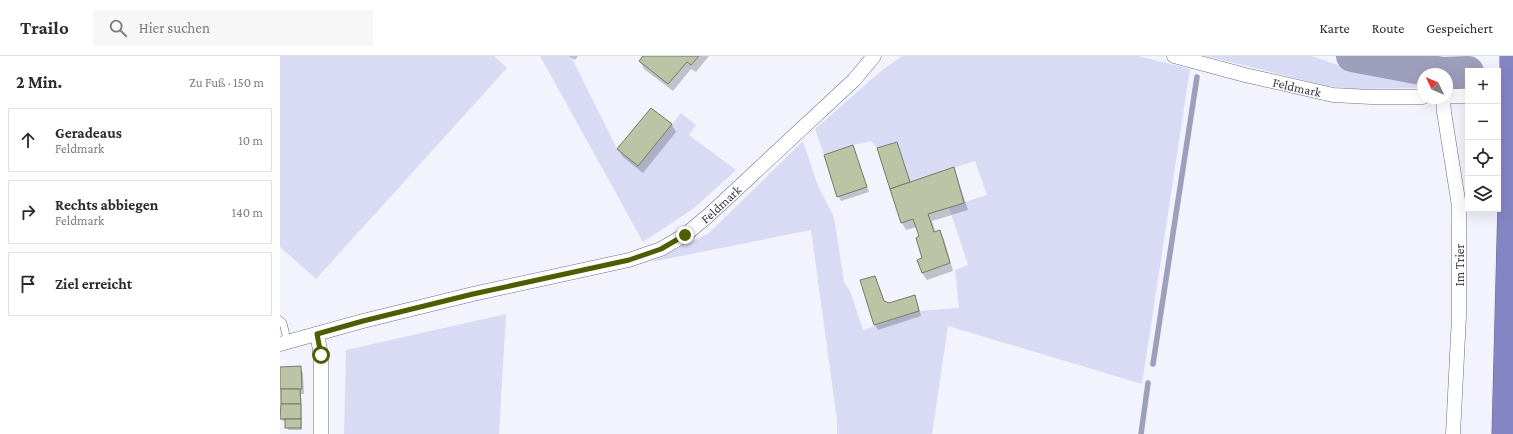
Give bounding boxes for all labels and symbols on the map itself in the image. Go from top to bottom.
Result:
north arrow [1417,68,1453,104]
street label: Feldmark [1271,74,1324,100]
street label: Feldmark [698,181,744,226]
route end [676,226,694,244]
street label: Im Trier [1452,243,1467,286]
route start [312,346,330,364]

